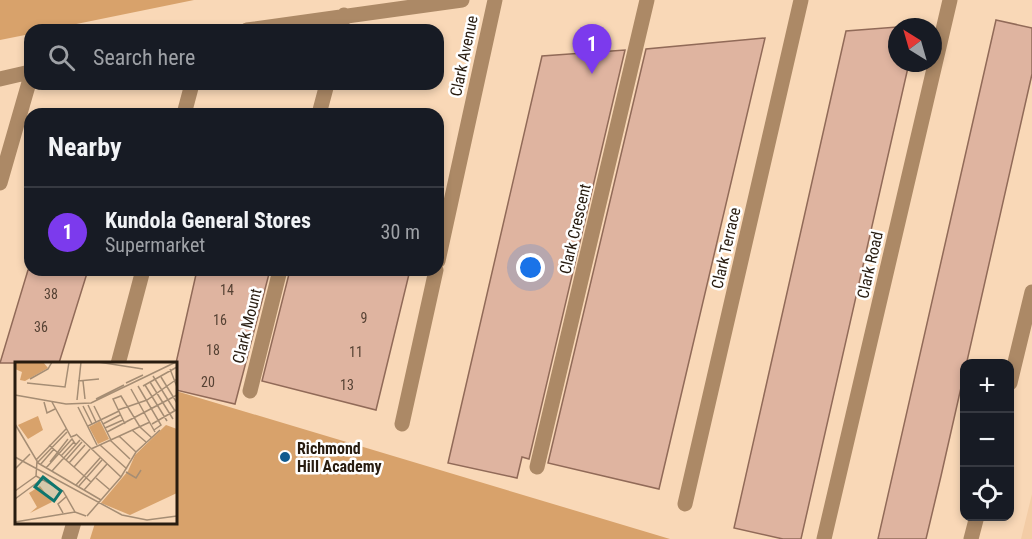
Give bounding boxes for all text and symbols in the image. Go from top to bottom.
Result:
street label: Clark Avenue [446,14,482,98]
north arrow [888,18,942,72]
search box [24,24,444,90]
pin: 1 [572,25,612,74]
icon: search [45,41,78,74]
text: Search here [93,45,195,70]
text: Nearby [48,132,122,162]
street label: Clark Crescent [555,182,595,276]
street label: Clark Terrace [707,205,745,291]
text: Kundola General Stores [105,208,311,233]
text: 1 [62,220,73,244]
text: 30 m [381,220,420,244]
street label: Clark Road [853,230,887,300]
text: Supermarket [105,233,205,257]
your location [516,253,545,282]
house number: 14 [220,282,234,298]
house number: 38 [44,286,58,302]
street label: Clark Mount [229,286,266,365]
house number: 9 [361,310,367,326]
house number: 16 [213,312,227,328]
house number: 36 [34,319,48,335]
house number: 18 [206,342,220,358]
house number: 11 [349,344,363,360]
map controls [960,359,1014,521]
button: + [960,359,1014,413]
inset map [15,362,177,524]
house number: 20 [201,374,215,390]
house number: 13 [340,377,354,393]
button: − [960,413,1014,467]
place label: Richmond Hill Academy [297,439,382,476]
marker: Richmond Hill Academy [278,450,292,464]
button: locate [960,467,1014,521]

